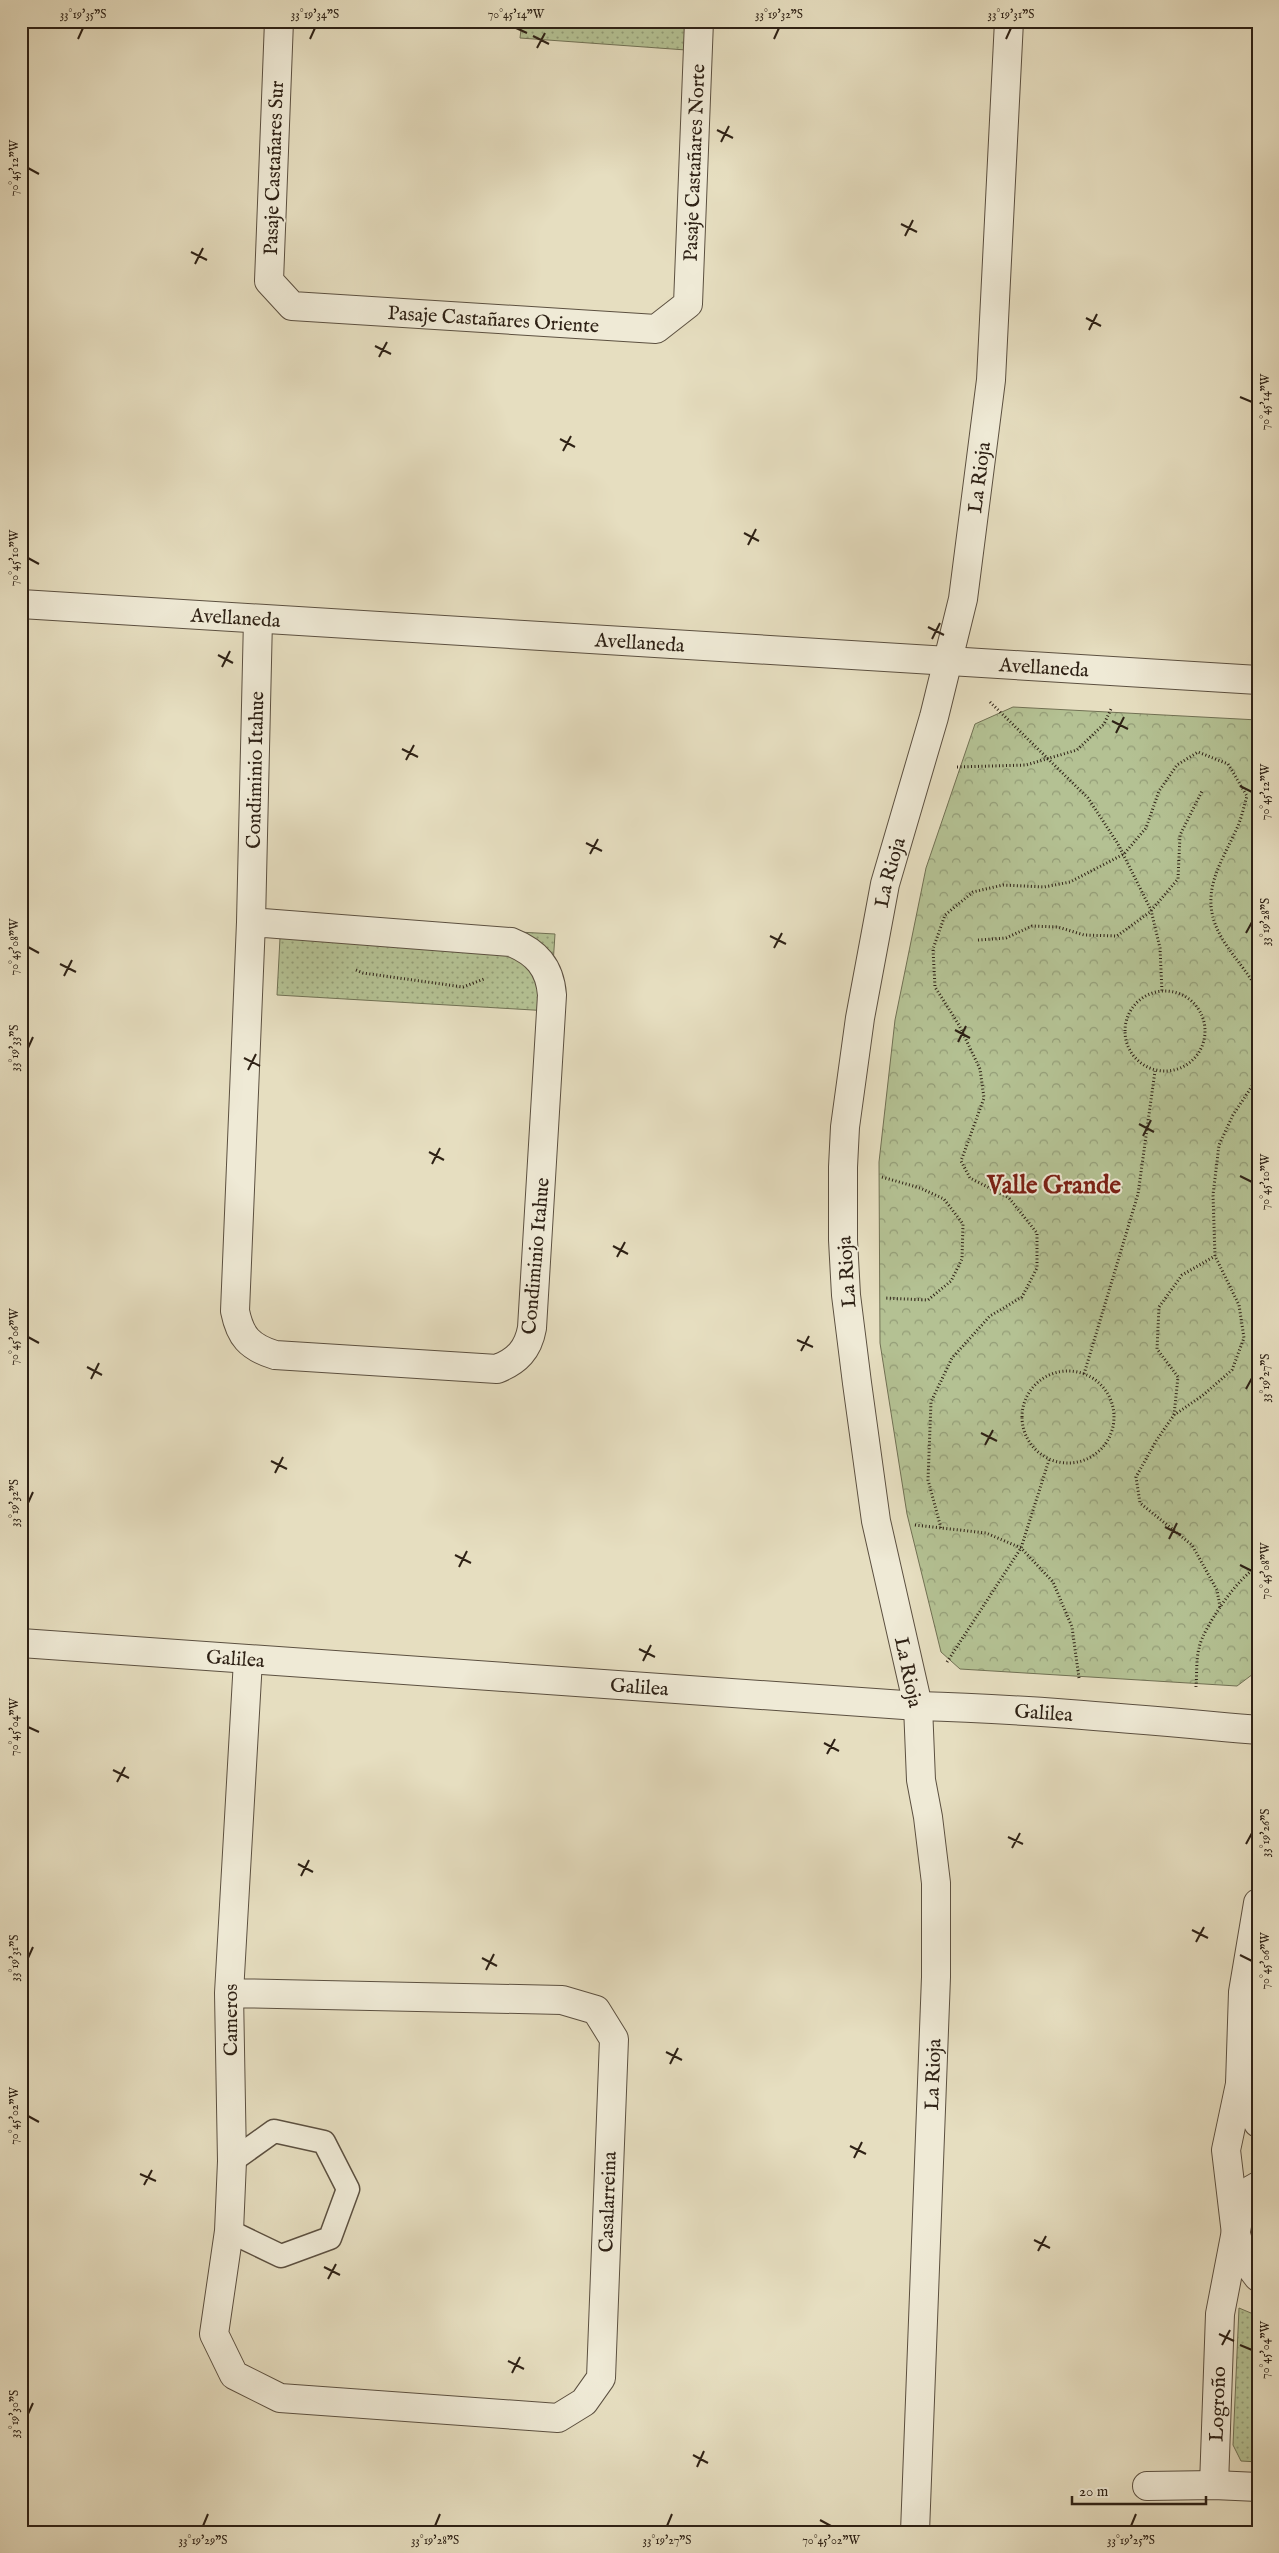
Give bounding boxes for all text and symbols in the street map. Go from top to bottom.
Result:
text: 33°19'35"S [60,7,106,22]
text: 33°19'34"S [291,7,339,22]
text: 70°45'14"W [488,7,545,22]
text: 33°19'32"S [755,7,803,22]
text: 33°19'31"S [988,7,1034,22]
street label: Pasaje Castañares Norte [679,63,711,262]
street label: Pasaje Castañares Sur [259,80,290,256]
text: 70°45'12"W [7,139,22,196]
street label: Pasaje Castañares Oriente [387,301,600,339]
text: 70°45'14"W [1258,373,1273,430]
street label: La Rioja [963,440,997,515]
text: 70°45'10"W [7,529,22,586]
street label: Avellaneda [189,603,281,634]
street label: Avellaneda [593,628,686,659]
street label: Avellaneda [997,653,1090,684]
street label: Condiminio Itahue [242,691,270,849]
text: 70°45'12"W [1258,763,1273,820]
street label: La Rioja [870,834,912,910]
text: 33°19'28"S [1258,898,1273,946]
text: 70°45'08"W [7,918,22,975]
text: 33°19'33"S [7,1025,22,1071]
text: 70°45'10"W [1258,1153,1273,1210]
district label: Valle Grande [986,1170,1122,1202]
street label: Condiminio Itahue [517,1177,556,1336]
street label: La Rioja [833,1235,862,1309]
text: 70°45'06"W [7,1308,22,1366]
text: 33°19'27"S [1258,1353,1273,1403]
text: 33°19'32"S [7,1479,22,1527]
text: 70°45'08"W [1258,1542,1273,1599]
street label: La Rioja [888,1635,927,1710]
street label: Galilea [205,1645,266,1674]
street label: Galilea [609,1673,670,1702]
text: 70°45'04"W [7,1697,22,1756]
street label: Galilea [1014,1699,1074,1728]
text: 33°19'26"S [1258,1809,1273,1857]
text: 70°45'06"W [1258,1932,1273,1990]
text: 33°19'31"S [7,1935,22,1981]
street label: Cameros [219,1984,244,2056]
street label: La Rioja [920,2038,948,2111]
text: 70°45'02"W [7,2087,22,2145]
street label: Casalarreina [594,2151,623,2253]
text: 70°45'04"W [1258,2320,1273,2379]
street label: Logroño [1205,2366,1232,2442]
text: 33°19'30"S [7,2390,22,2438]
scale bar [1072,2473,1205,2505]
text: 20 m [1079,2482,1109,2501]
text: 33°19'29"S [179,2533,227,2548]
text: 33°19'28"S [411,2533,459,2548]
text: 33°19'27"S [642,2533,692,2548]
text: 70°45'02"W [802,2533,860,2548]
text: 33°19'25"S [1107,2533,1155,2548]

